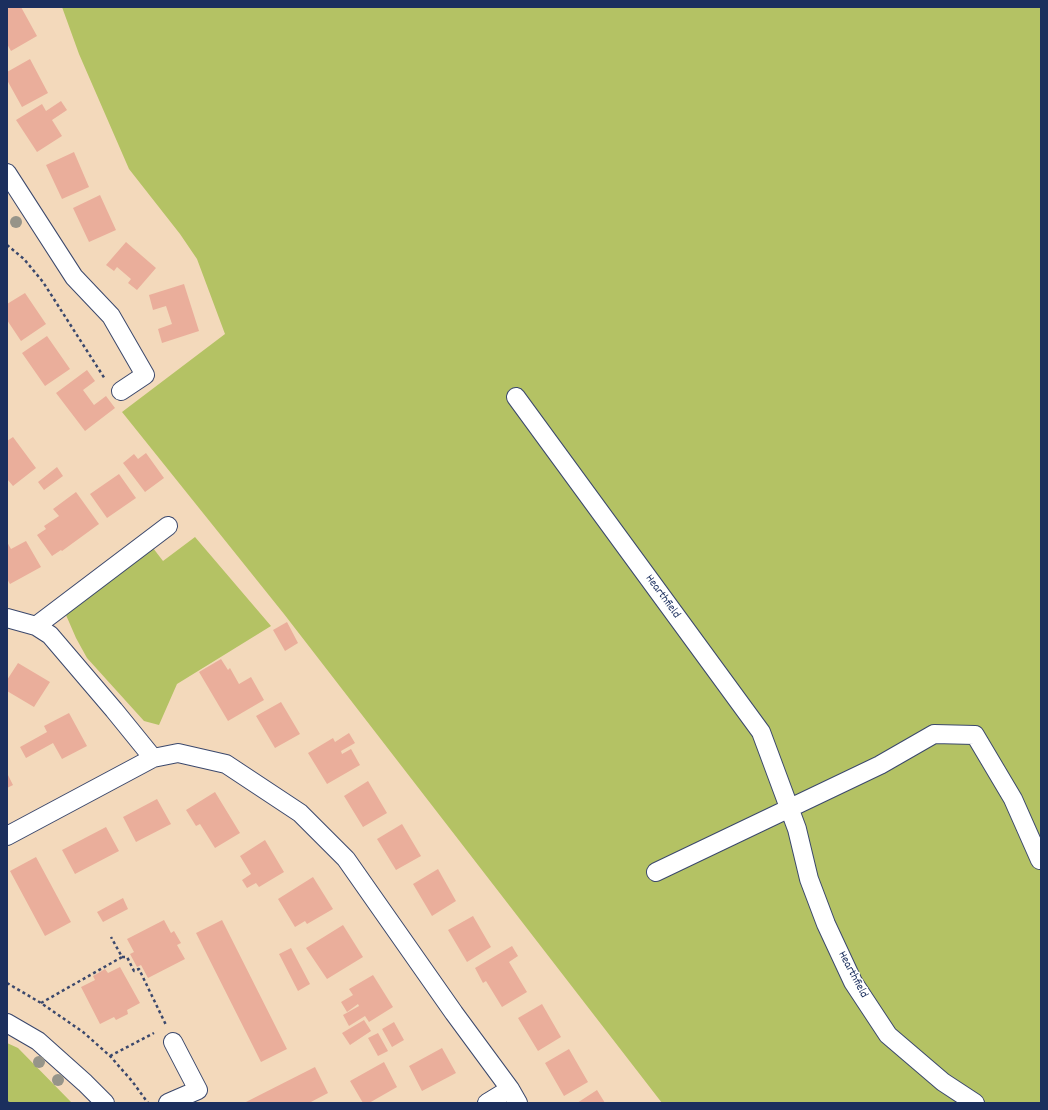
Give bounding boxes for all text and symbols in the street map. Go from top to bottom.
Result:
street label: Hearthfield [641,572,683,622]
street label: Hearthfield [834,949,870,1001]

